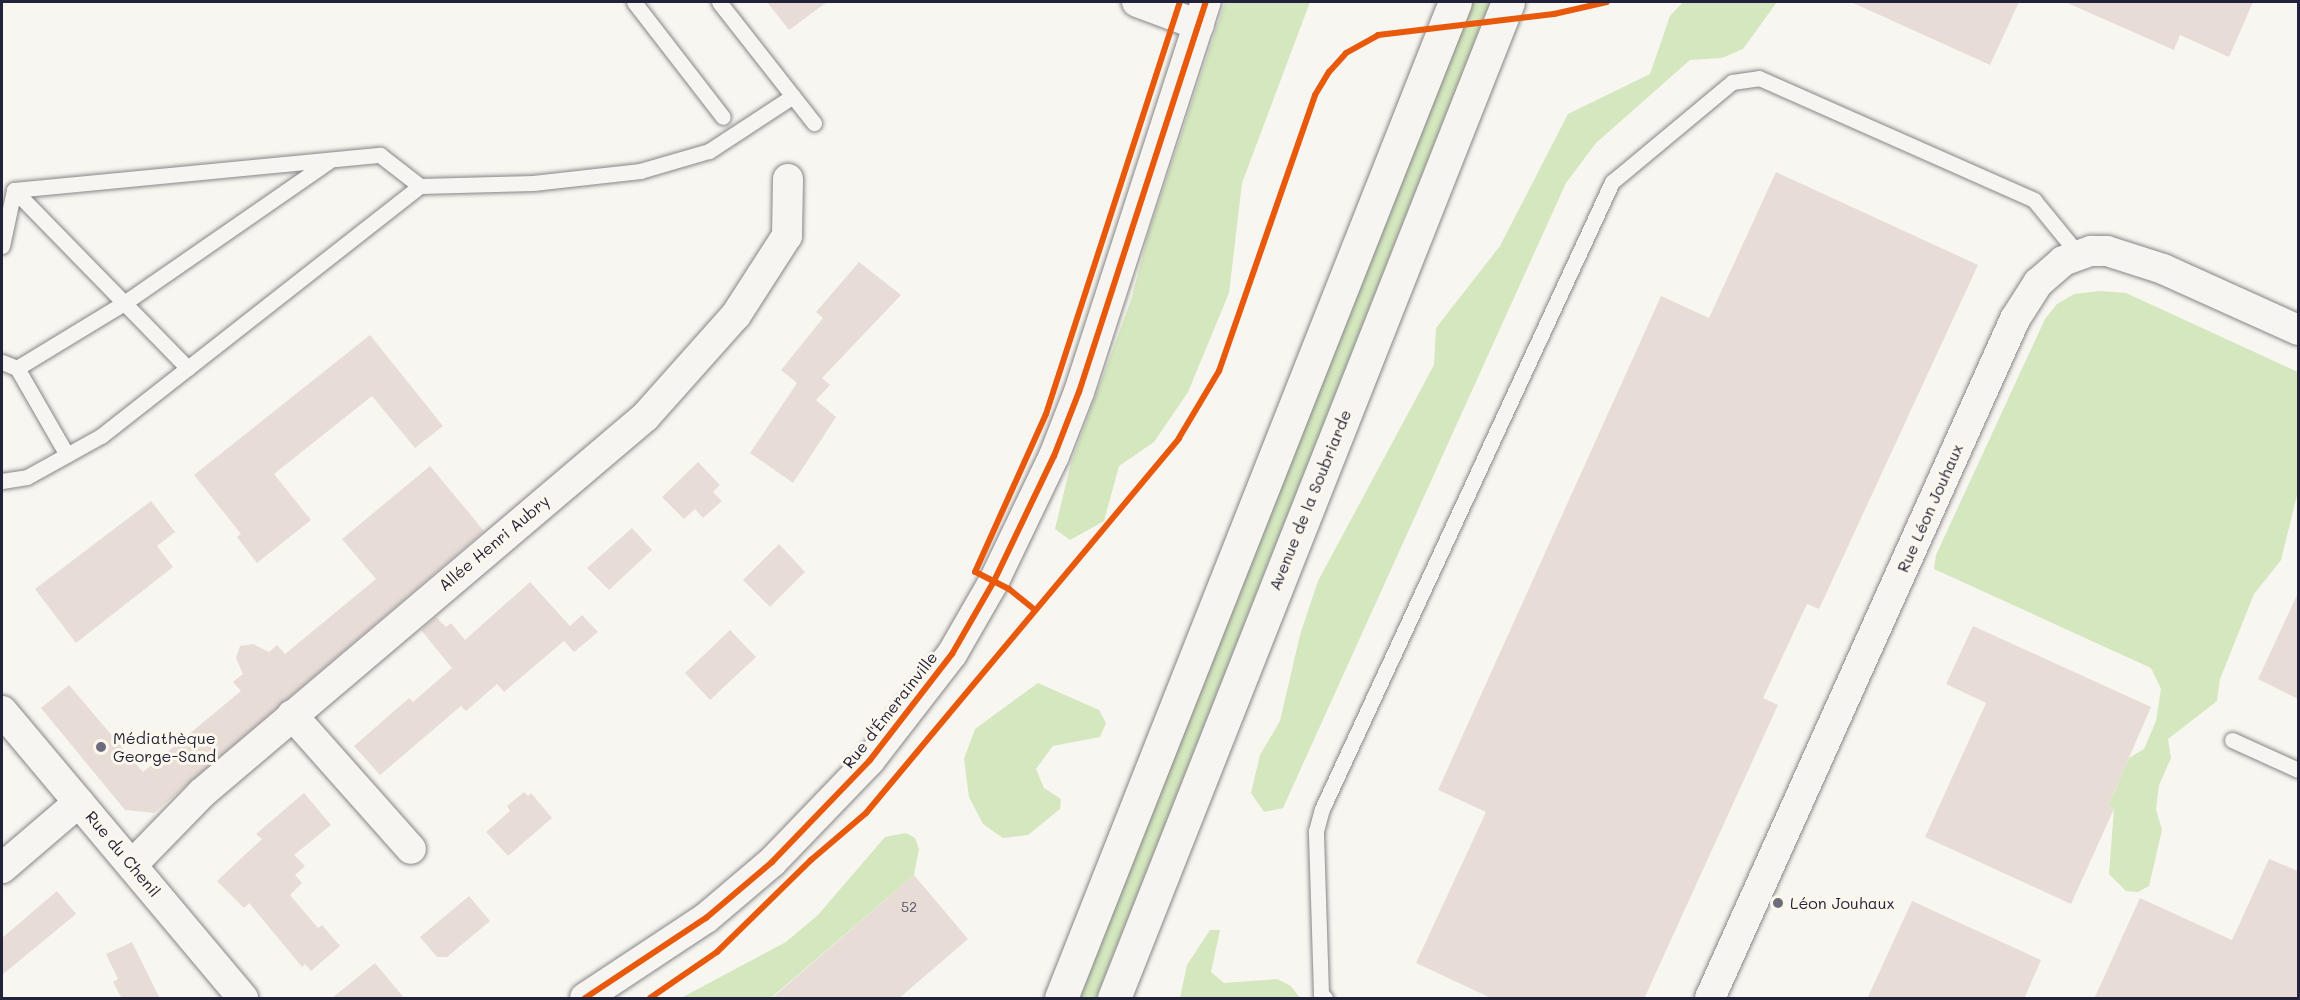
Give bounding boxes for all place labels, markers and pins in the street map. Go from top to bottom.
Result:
place label: Médiathèque George-Sand [113,728,216,766]
marker: Médiathèque George-Sand [94,740,108,754]
place label: Léon Jouhaux [1790,893,1895,913]
marker: Léon Jouhaux [1771,896,1785,910]

